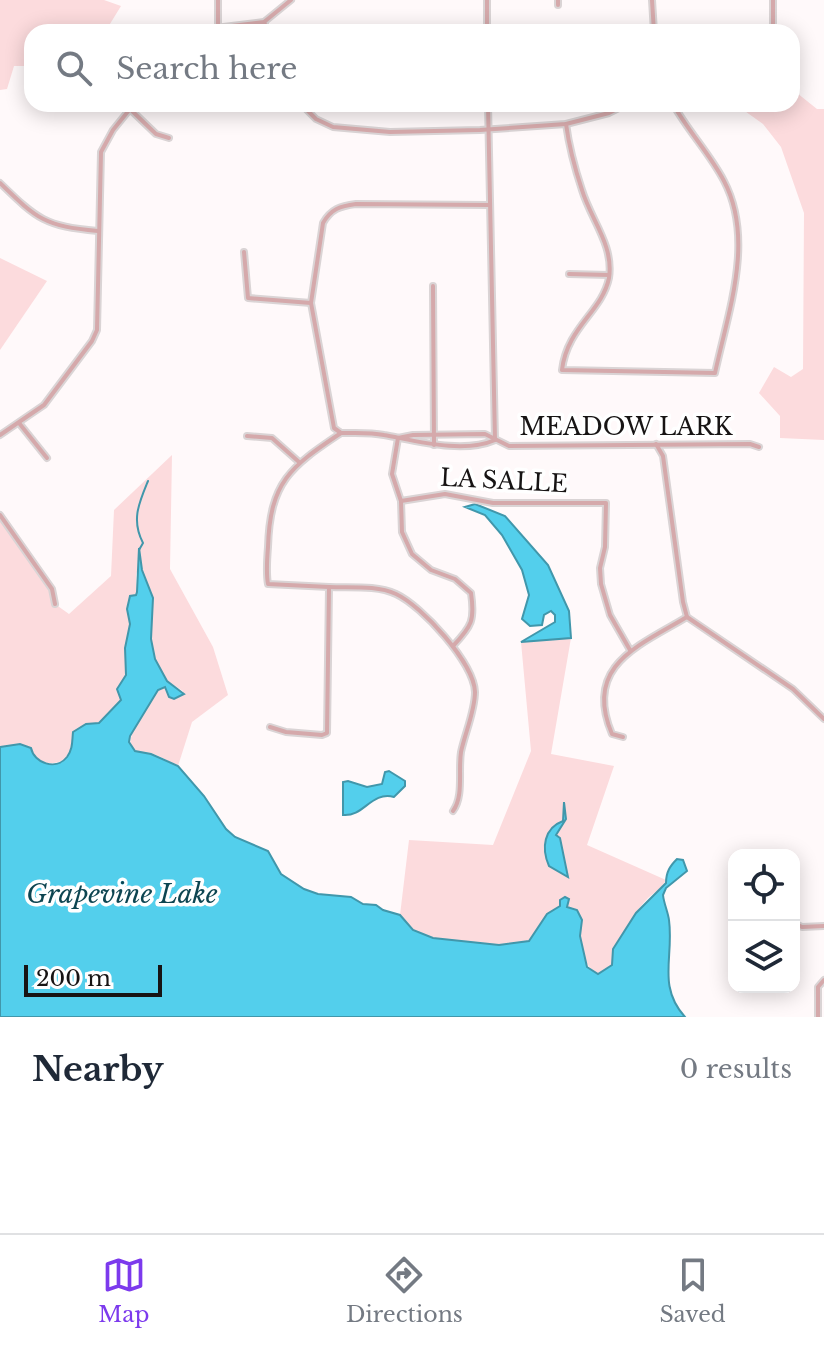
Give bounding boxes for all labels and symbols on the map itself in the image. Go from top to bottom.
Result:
street label: MEADOW LARK [519,412,734,441]
street label: LA SALLE [439,463,569,498]
water label: Grapevine Lake [26,878,218,910]
scale bar [24,961,162,997]

